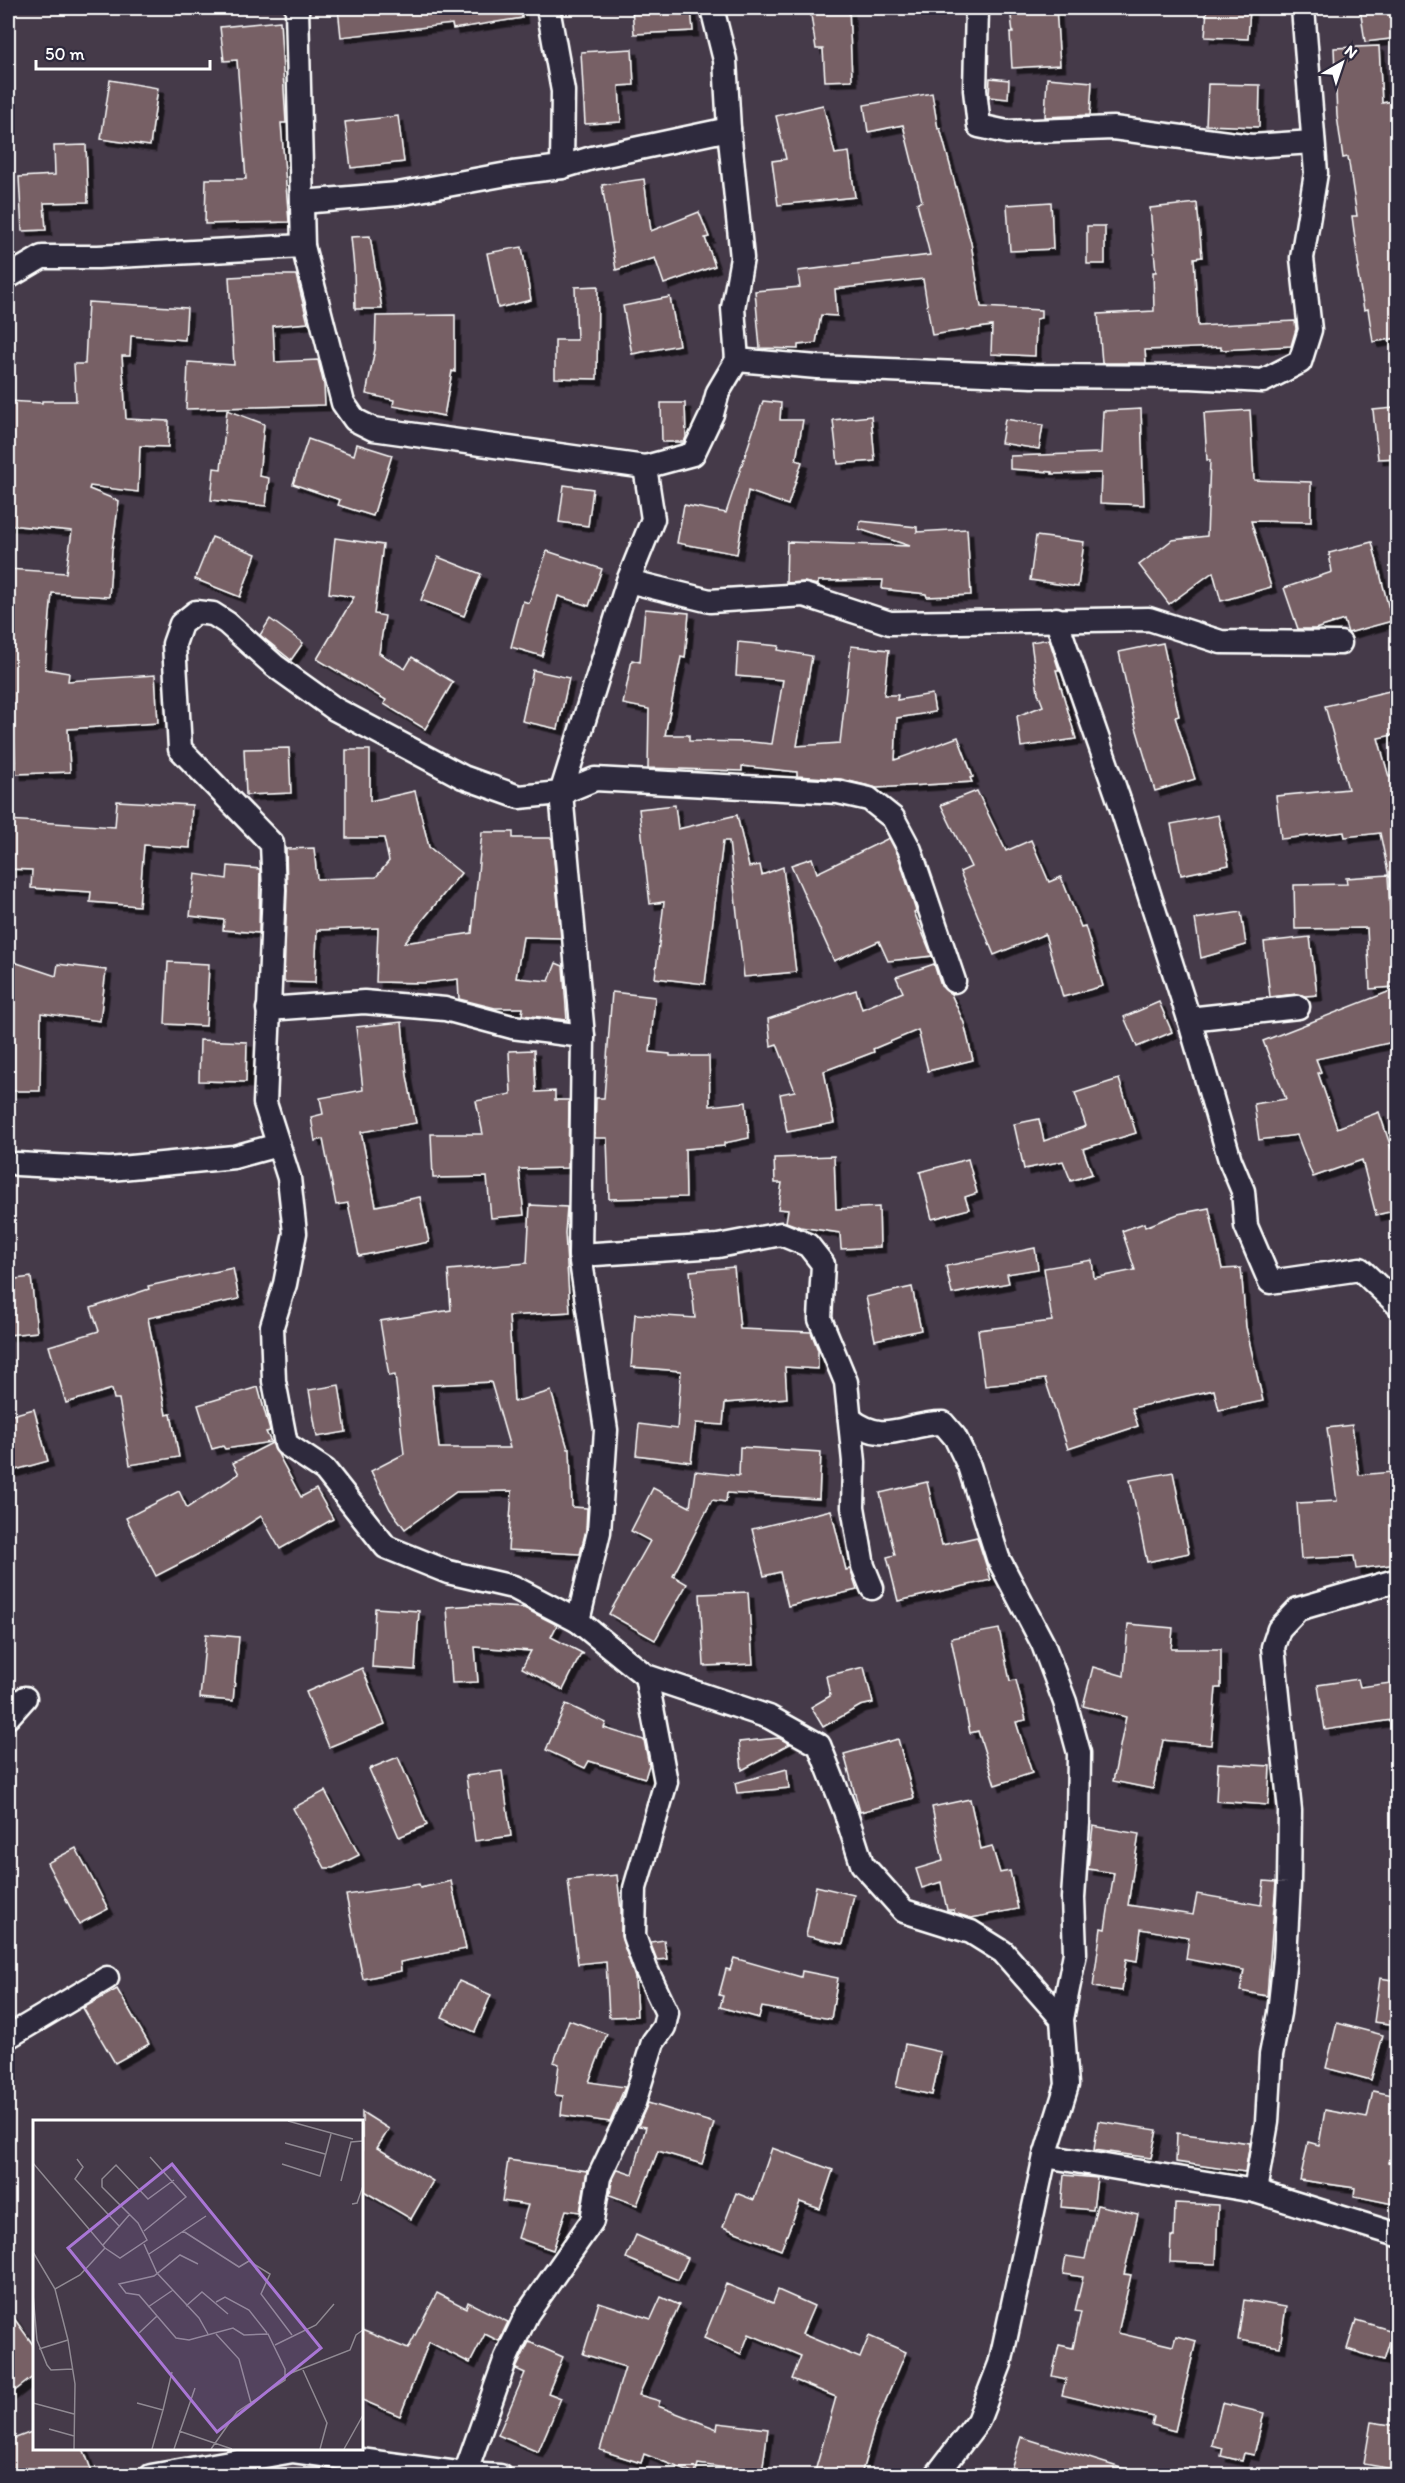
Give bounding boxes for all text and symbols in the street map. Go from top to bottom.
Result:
scale bar [36,33,210,71]
north arrow [1312,33,1372,93]
text: N [1341,41,1361,63]
text: 50 m [45,43,85,65]
inset map [33,2120,363,2450]

